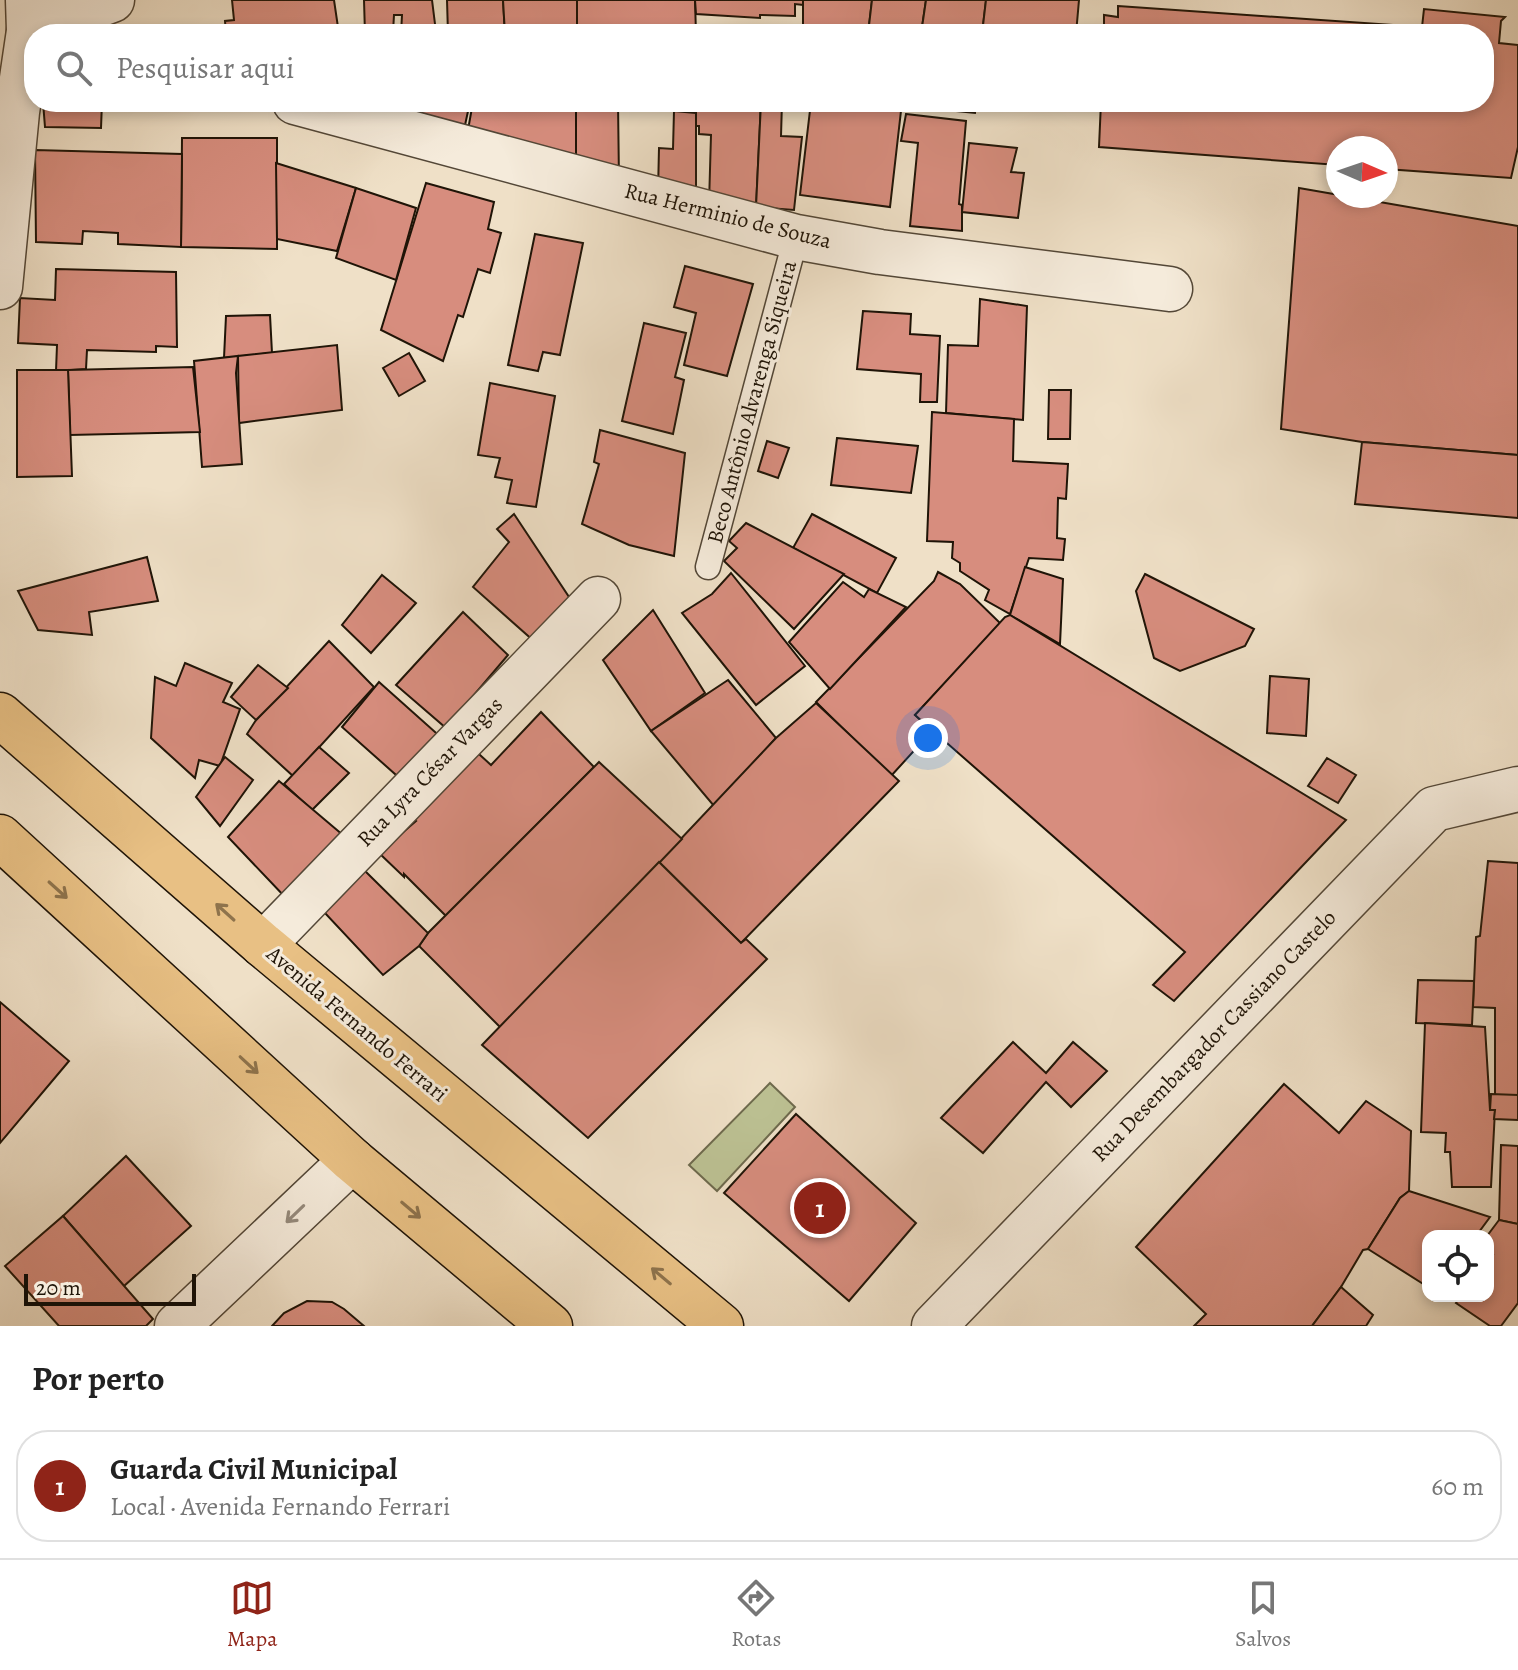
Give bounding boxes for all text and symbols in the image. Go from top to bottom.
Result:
search box [24,24,1494,112]
icon: search [52,46,96,90]
text: Pesquisar aqui [116,48,294,88]
north arrow [1326,136,1398,208]
street label: Rua Herminio de Souza [621,176,835,256]
street label: Beco Antônio Alvarenga Siqueira [700,257,804,547]
street label: Rua Lyra César Vargas [350,690,510,854]
your location [908,718,948,758]
one-way arrow [47,880,67,898]
one-way arrow [216,903,236,921]
street label: Rua Desembargador Cassiano Castelo [1085,903,1343,1169]
street label: Avenida Fernando Ferrari [259,939,454,1109]
one-way arrow [239,1056,259,1074]
pin: 1 [794,1178,846,1238]
one-way arrow [401,1201,421,1219]
one-way arrow [285,1204,305,1223]
map controls [1422,1230,1494,1302]
button: locate [1422,1230,1494,1302]
one-way arrow [651,1267,672,1285]
scale bar [24,1270,196,1306]
text: 20 m [36,1273,81,1303]
text: Por perto [32,1355,165,1402]
text: Guarda Civil Municipal [110,1449,397,1489]
text: 1 [55,1469,65,1504]
text: 60 m [1431,1469,1484,1504]
text: Local · Avenida Fernando Ferrari [110,1489,450,1524]
tab: Mapa [227,1576,277,1654]
tab: Rotas [731,1576,781,1654]
tab: Salvos [1235,1576,1291,1654]

